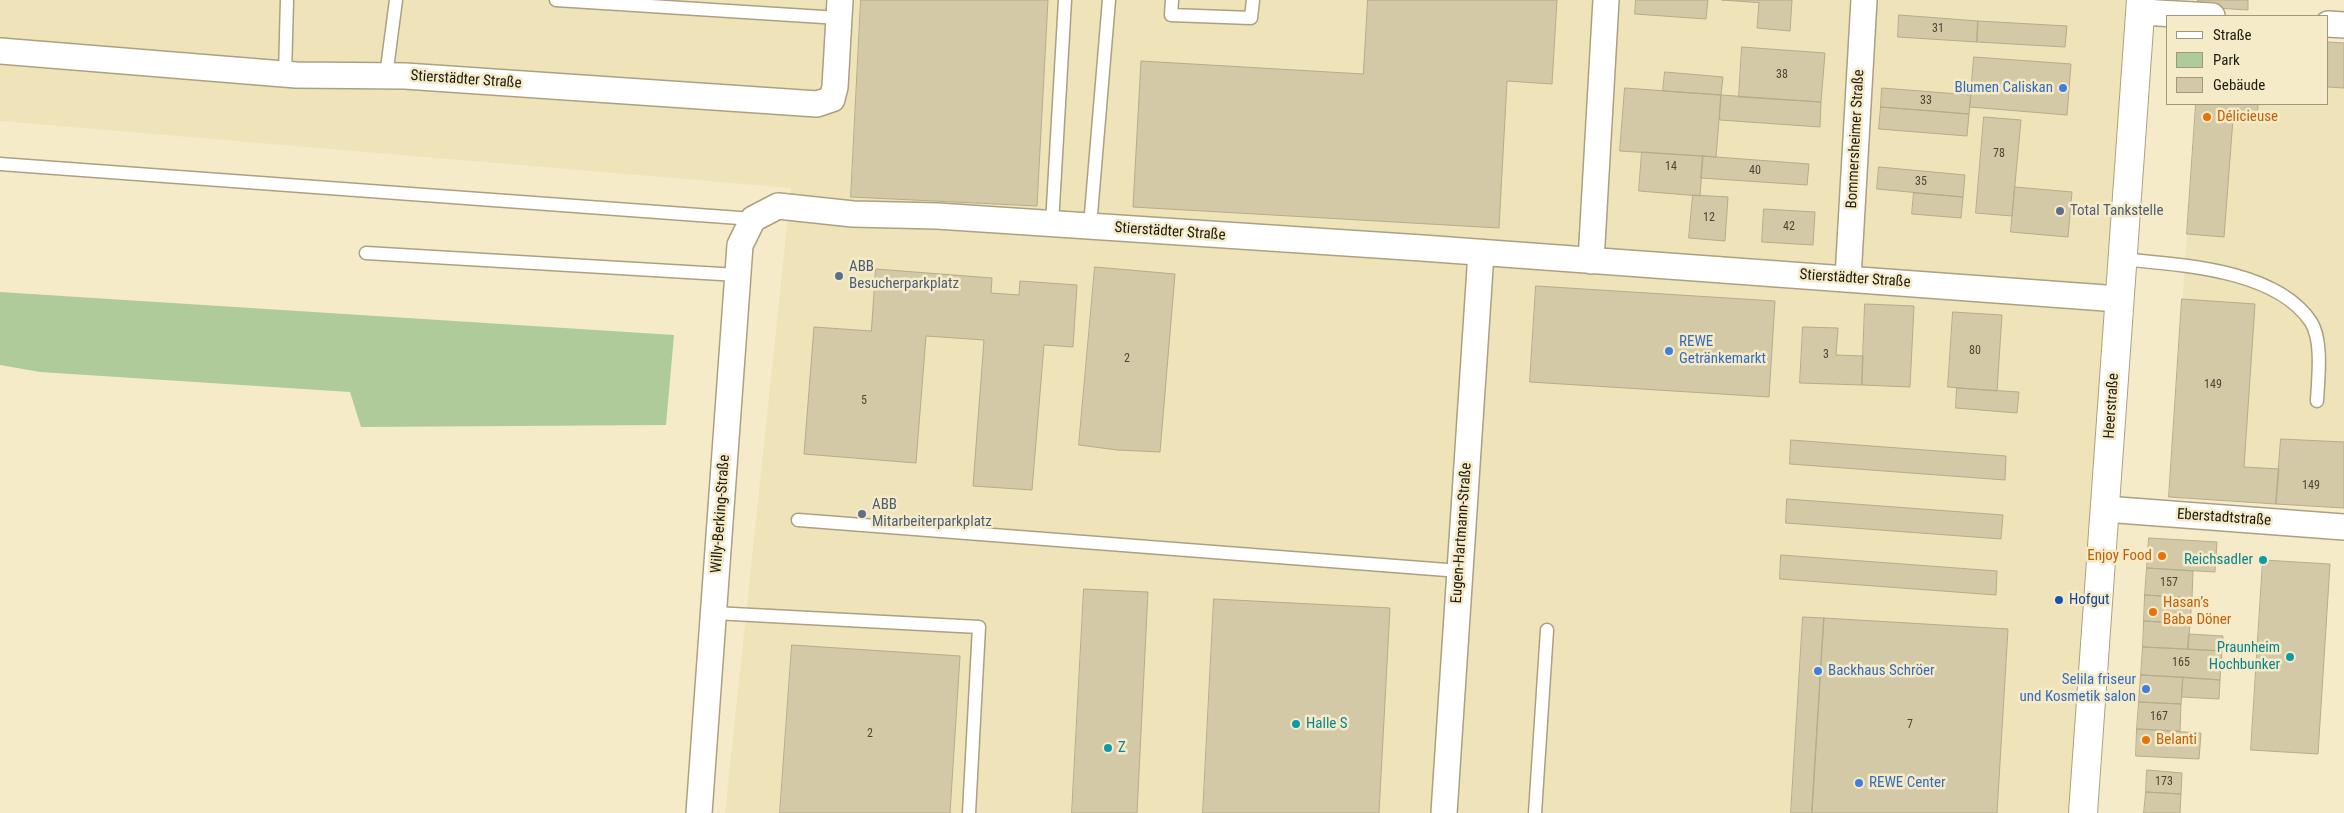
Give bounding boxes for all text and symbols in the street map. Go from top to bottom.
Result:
legend [2166,15,2329,105]
house number: 31 [1932,22,1944,36]
text: Straße [2213,26,2252,44]
text: Park [2213,51,2240,69]
street label: Stierstädter Straße [410,67,522,93]
house number: 38 [1776,68,1788,82]
street label: Bommersheimer Straße [1843,69,1869,209]
text: Gebäude [2213,76,2265,94]
place label: Blumen Caliskan [1954,79,2053,97]
marker: Blumen Caliskan [2057,82,2069,94]
house number: 33 [1920,94,1932,108]
place label: Délicieuse [2217,108,2278,126]
marker: Délicieuse [2201,111,2213,123]
house number: 78 [1993,147,2005,161]
house number: 14 [1665,160,1677,174]
house number: 40 [1749,164,1761,178]
house number: 35 [1915,175,1927,189]
place label: Total Tankstelle [2070,202,2164,220]
marker: Total Tankstelle [2054,205,2066,217]
house number: 12 [1703,211,1715,225]
street label: Stierstädter Straße [1114,219,1226,245]
house number: 42 [1783,220,1795,234]
place label: ABB Besucherparkplatz [849,258,959,293]
street label: Stierstädter Straße [1799,266,1911,292]
marker: ABB Besucherparkplatz [833,270,845,282]
place label: REWE Getränkemarkt [1679,333,1766,368]
house number: 80 [1969,344,1981,358]
marker: REWE Getränkemarkt [1663,345,1675,357]
house number: 3 [1823,348,1829,362]
house number: 2 [1124,352,1130,366]
street label: Heerstraße [2101,373,2123,439]
house number: 149 [2204,378,2222,392]
house number: 5 [861,394,867,408]
street label: Willy-Berking-Straße [708,454,734,574]
street label: Eugen-Hartmann-Straße [1448,462,1476,604]
house number: 149 [2302,479,2320,493]
place label: ABB Mitarbeiterparkplatz [872,496,992,531]
street label: Eberstadtstraße [2176,506,2272,530]
marker: ABB Mitarbeiterparkplatz [856,508,868,520]
place label: Enjoy Food [2087,547,2152,565]
marker: Enjoy Food [2156,550,2168,562]
place label: Reichsadler [2184,551,2253,569]
marker: Reichsadler [2257,554,2269,566]
house number: 157 [2160,576,2178,590]
place label: Hofgut [2069,591,2109,609]
marker: Hofgut [2053,594,2065,606]
place label: Hasan’s Baba Döner [2163,594,2231,629]
marker: Hasan’s Baba Döner [2147,606,2159,618]
place label: Praunheim Hochbunker [2209,639,2280,674]
marker: Praunheim Hochbunker [2284,651,2296,663]
house number: 165 [2172,656,2190,670]
place label: Backhaus Schröer [1828,662,1935,680]
marker: Backhaus Schröer [1812,665,1824,677]
place label: Selila friseur und Kosmetik salon [2020,671,2136,706]
marker: Selila friseur und Kosmetik salon [2140,683,2152,695]
house number: 167 [2150,710,2168,724]
place label: Halle S [1306,715,1348,733]
marker: Halle S [1290,718,1302,730]
house number: 7 [1907,718,1913,732]
house number: 2 [867,727,873,741]
place label: Belanti [2156,731,2197,749]
marker: Belanti [2140,734,2152,746]
place label: Z [1118,739,1126,757]
marker: Z [1102,742,1114,754]
place label: REWE Center [1869,774,1946,792]
house number: 173 [2155,775,2173,789]
marker: REWE Center [1853,777,1865,789]

